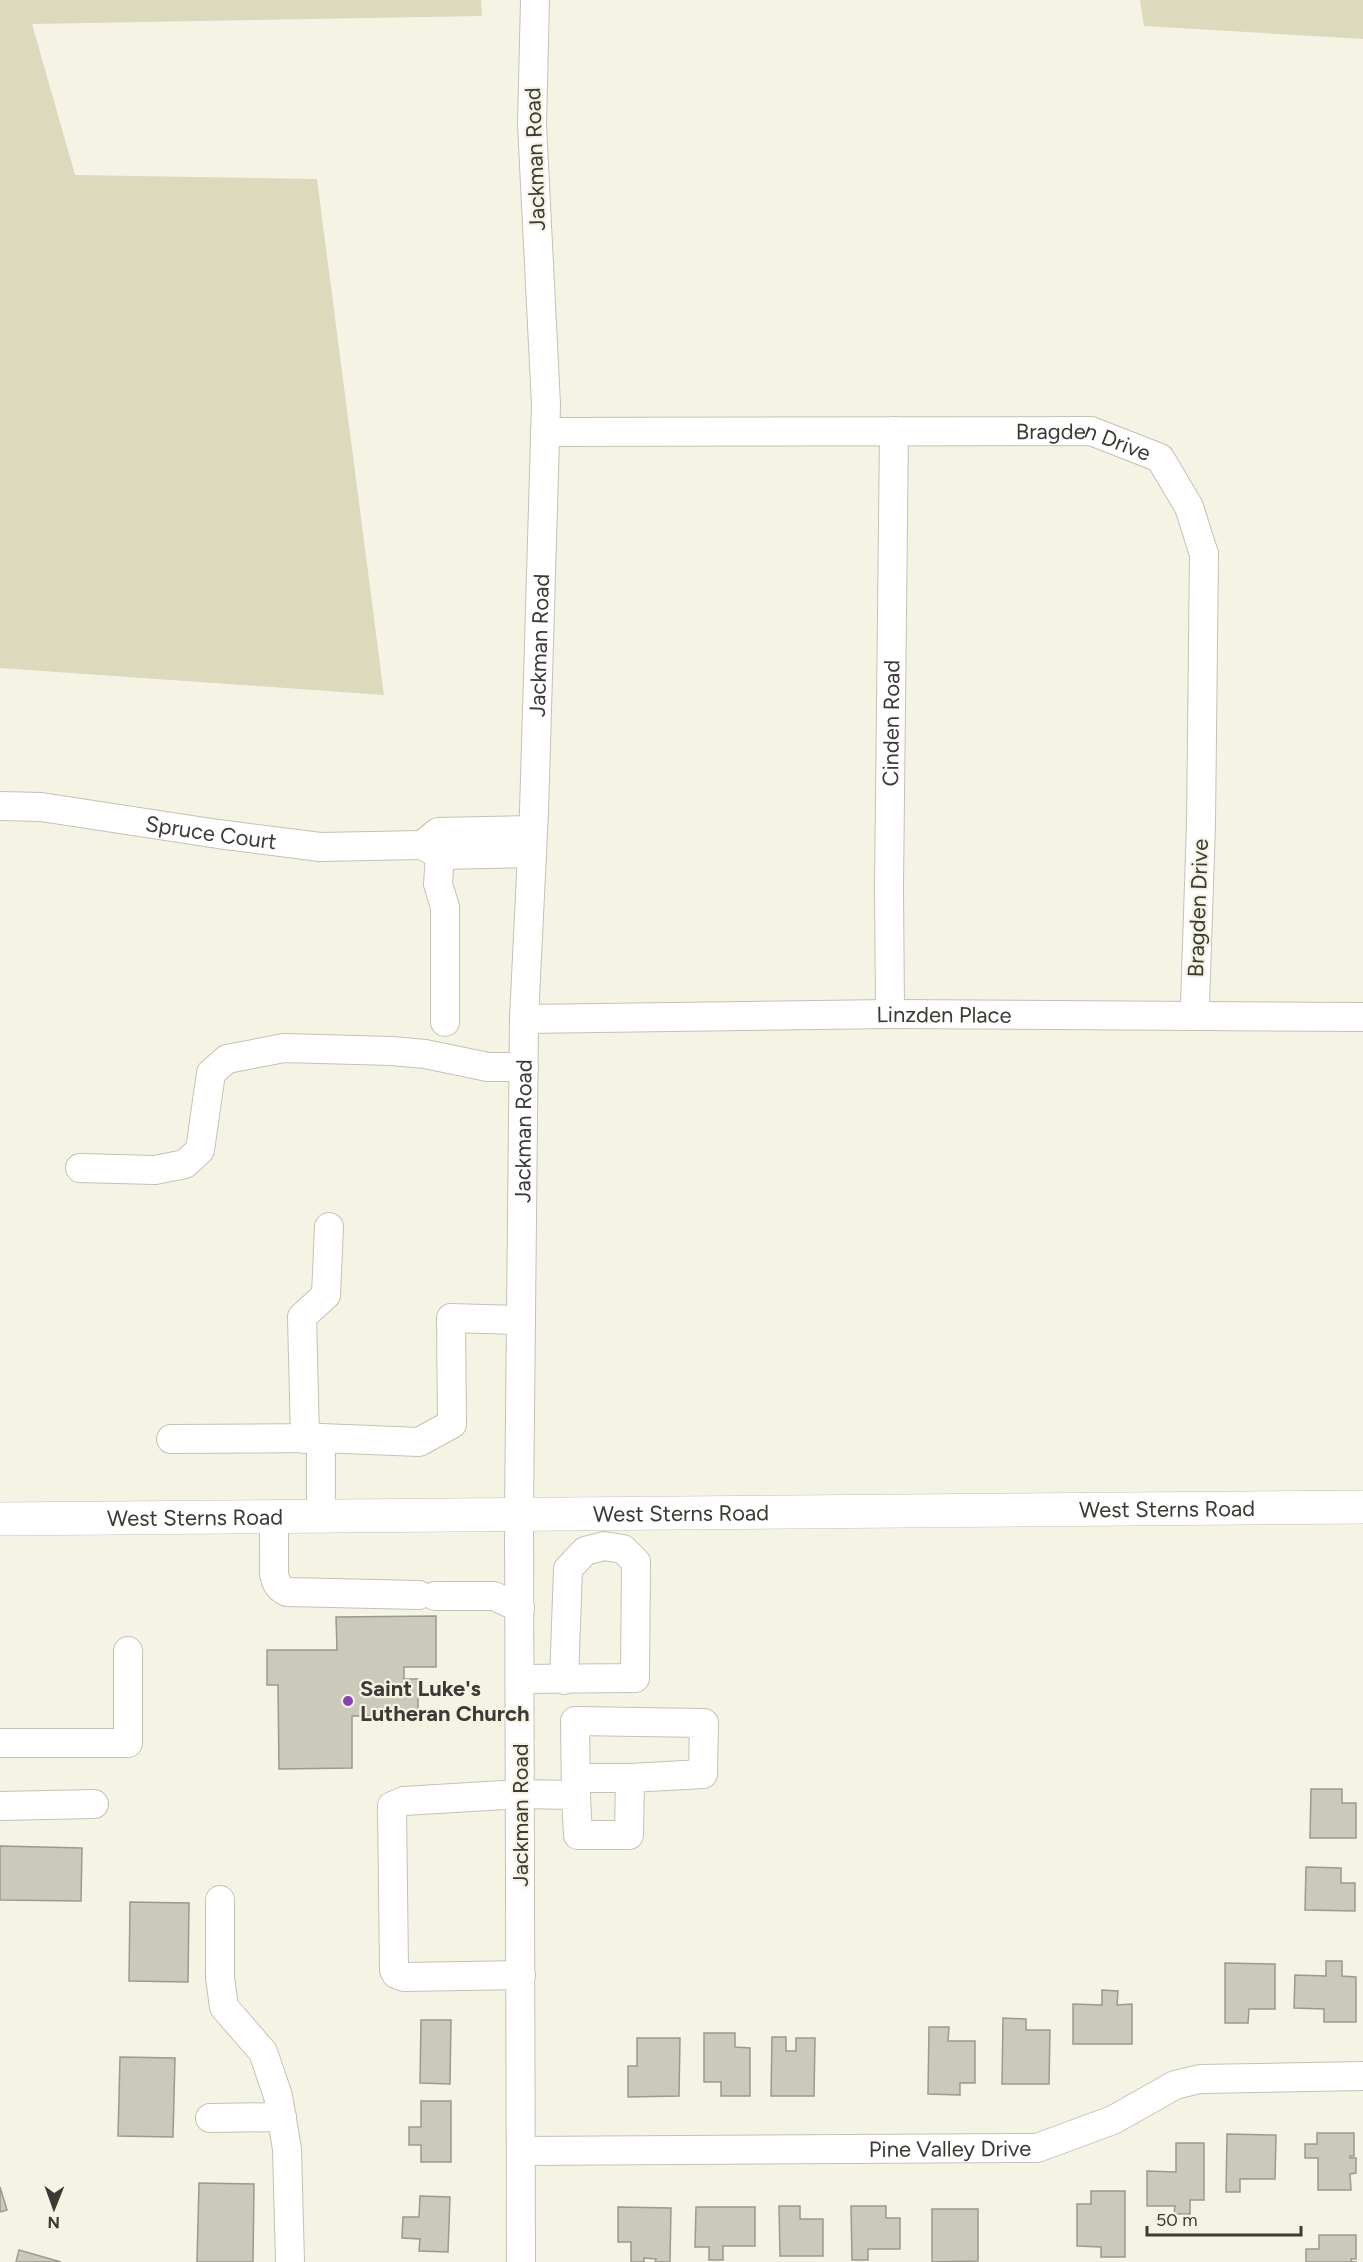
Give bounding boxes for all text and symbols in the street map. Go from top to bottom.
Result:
street label: Jackman Road [519,87,551,231]
street label: Bragden Drive [1016,416,1155,467]
street label: Jackman Road [523,573,555,717]
street label: Cinden Road [877,660,905,786]
street label: Spruce Court [144,810,278,855]
street label: Bragden Drive [1182,838,1214,978]
street label: Linzden Place [876,1000,1012,1028]
street label: Jackman Road [509,1059,537,1203]
street label: West Sterns Road [1079,1494,1255,1523]
street label: West Sterns Road [593,1499,769,1527]
street label: West Sterns Road [107,1503,283,1532]
place label: Saint Luke's Lutheran Church [360,1675,530,1727]
marker: Saint Luke's Lutheran Church [341,1694,355,1708]
street label: Jackman Road [507,1743,534,1887]
street label: Pine Valley Drive [869,2135,1031,2162]
north arrow [24,2178,84,2238]
scale bar [1147,2199,1302,2237]
text: 50 m [1156,2209,1198,2231]
text: N [47,2213,60,2232]

